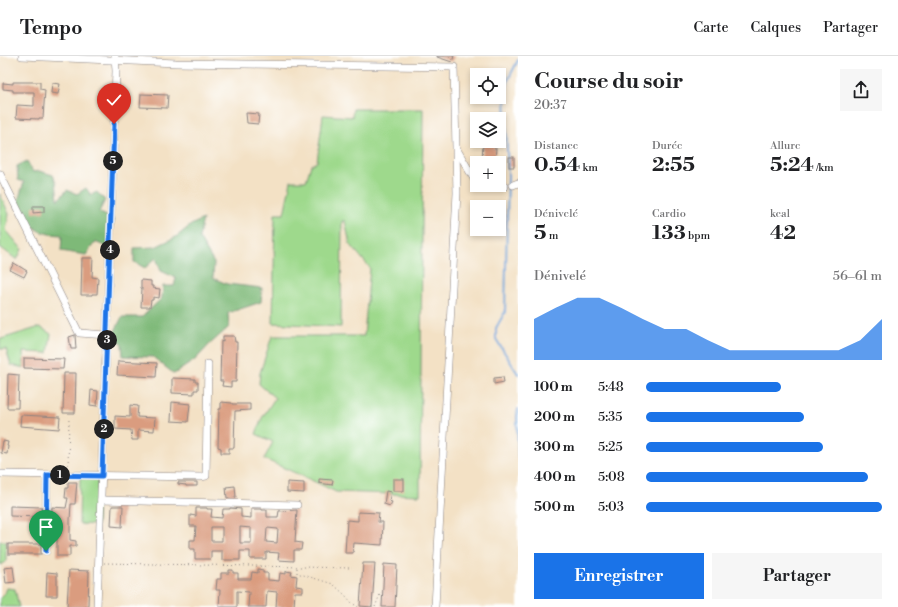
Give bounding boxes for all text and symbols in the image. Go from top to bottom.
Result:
text: Tempo [20,16,82,40]
text: Carte [693,19,728,37]
text: Calques [750,19,801,37]
text: Partager [823,19,878,37]
map controls [470,68,506,236]
button: locate [470,68,506,104]
text: Course du soir [534,68,683,95]
button: share [840,69,882,111]
pin [97,83,131,124]
icon: check [103,89,125,111]
text: 20:37 [534,97,566,113]
button: layers [470,112,506,148]
text: Distance [534,139,578,153]
text: Durée [652,139,683,153]
text: Allure [770,139,801,153]
pin: 5 [103,151,123,171]
text: 0.54 [534,153,580,178]
text: 2:55 [652,153,695,178]
text: 5:24 [770,153,814,178]
text: 5 [110,154,116,168]
button: + [470,156,506,192]
text: km [580,161,598,175]
text: /km [814,161,834,175]
button: − [470,200,506,236]
text: Dénivelé [534,207,578,221]
text: Cardio [652,207,686,221]
text: kcal [770,207,790,221]
text: 5 [534,221,546,246]
text: 133 [652,221,686,246]
text: 42 [770,221,796,246]
text: m [546,229,558,243]
text: bpm [686,229,710,243]
pin: 4 [100,240,120,260]
text: 4 [106,243,114,257]
text: Dénivelé [534,268,586,284]
text: 56–61 m [833,268,882,284]
pin: 3 [97,330,117,350]
text: 3 [104,333,110,347]
text: 100 m [534,379,573,395]
text: 5:48 [598,379,624,395]
text: 200 m [534,409,575,425]
text: 5:35 [598,409,622,425]
pin: 2 [94,419,114,439]
text: 2 [101,422,107,436]
text: 300 m [534,439,575,455]
text: 5:25 [598,439,623,455]
pin: 1 [50,465,70,485]
text: 1 [57,468,63,482]
text: 400 m [534,469,576,485]
text: 5:08 [598,469,625,485]
text: 500 m [534,499,575,515]
text: 5:03 [598,499,624,515]
pin [29,510,63,551]
icon: arrive [35,516,57,538]
button: Enregistrer [534,553,704,599]
button: Partager [712,553,882,599]

